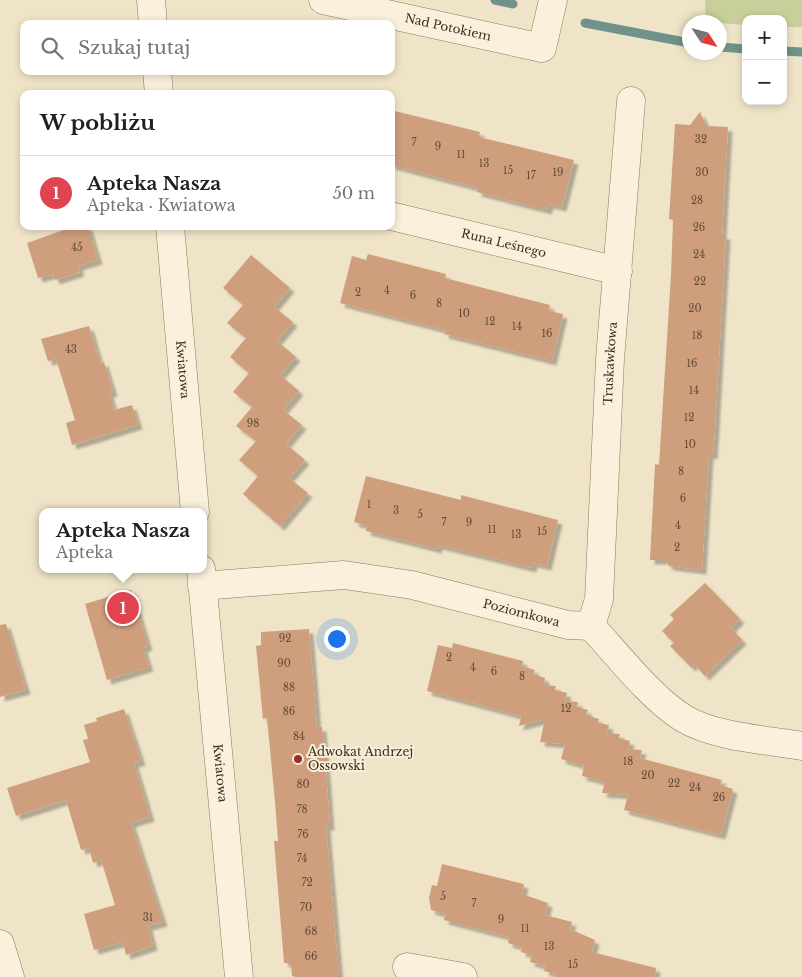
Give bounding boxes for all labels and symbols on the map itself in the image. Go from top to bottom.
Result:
street label: Nad Potokiem [404,10,493,44]
north arrow [682,15,727,60]
house number: 32 [695,133,707,146]
house number: 7 [411,136,417,149]
house number: 9 [435,140,441,153]
house number: 11 [457,148,465,161]
house number: 13 [479,157,489,170]
house number: 15 [503,164,513,177]
house number: 19 [553,166,563,179]
house number: 30 [695,166,709,179]
house number: 17 [526,169,537,182]
house number: 28 [691,194,703,207]
house number: 26 [693,221,705,234]
street label: Runa Leśnego [460,225,548,260]
house number: 45 [71,241,83,254]
house number: 24 [693,248,705,261]
house number: 22 [694,275,706,288]
house number: 4 [384,284,390,297]
house number: 2 [355,286,361,299]
house number: 6 [410,289,416,302]
house number: 8 [436,297,442,310]
house number: 20 [688,302,702,315]
house number: 10 [458,307,470,320]
house number: 12 [485,315,495,328]
house number: 14 [512,320,522,333]
street label: Truskawkowa [600,321,620,405]
house number: 16 [542,327,552,340]
house number: 18 [692,329,702,342]
street label: Kwiatowa [173,340,193,400]
house number: 43 [65,343,77,356]
house number: 16 [687,357,697,370]
house number: 14 [689,384,699,397]
house number: 12 [684,411,694,424]
house number: 98 [247,417,259,430]
house number: 10 [684,438,696,451]
house number: 8 [678,465,684,478]
house number: 6 [680,492,686,505]
house number: 1 [367,498,371,511]
house number: 3 [393,504,399,517]
house number: 5 [417,508,423,521]
house number: 7 [441,516,447,529]
house number: 9 [466,516,472,529]
house number: 4 [675,519,681,532]
house number: 11 [488,523,496,536]
house number: 15 [537,525,547,538]
house number: 13 [511,528,521,541]
house number: 2 [674,541,680,554]
pin: 1 [107,589,139,627]
street label: Poziomkowa [482,596,562,630]
your location [324,626,350,652]
house number: 92 [279,632,291,645]
house number: 2 [446,651,452,664]
house number: 90 [277,657,291,670]
house number: 4 [470,661,476,674]
house number: 6 [491,665,497,678]
house number: 8 [519,670,525,683]
house number: 88 [283,681,295,694]
house number: 12 [561,702,571,715]
house number: 86 [283,705,295,718]
house number: 84 [293,730,305,743]
street label: Kwiatowa [210,743,231,803]
place label: Adwokat Andrzej Ossowski [307,744,413,773]
marker: Adwokat Andrzej Ossowski [292,753,304,765]
house number: 18 [623,755,633,768]
house number: 20 [641,769,655,782]
house number: 22 [668,777,680,790]
house number: 80 [296,778,310,791]
house number: 24 [689,781,701,794]
house number: 26 [713,791,725,804]
house number: 78 [296,803,308,816]
house number: 76 [297,828,309,841]
house number: 74 [297,852,307,865]
house number: 72 [301,876,313,889]
house number: 5 [440,890,446,903]
house number: 7 [471,897,477,910]
house number: 70 [300,901,312,914]
house number: 31 [143,911,153,924]
house number: 9 [498,913,504,926]
house number: 11 [521,922,529,935]
house number: 68 [305,925,317,938]
house number: 13 [544,940,554,953]
house number: 66 [305,950,317,963]
house number: 15 [568,958,578,971]

